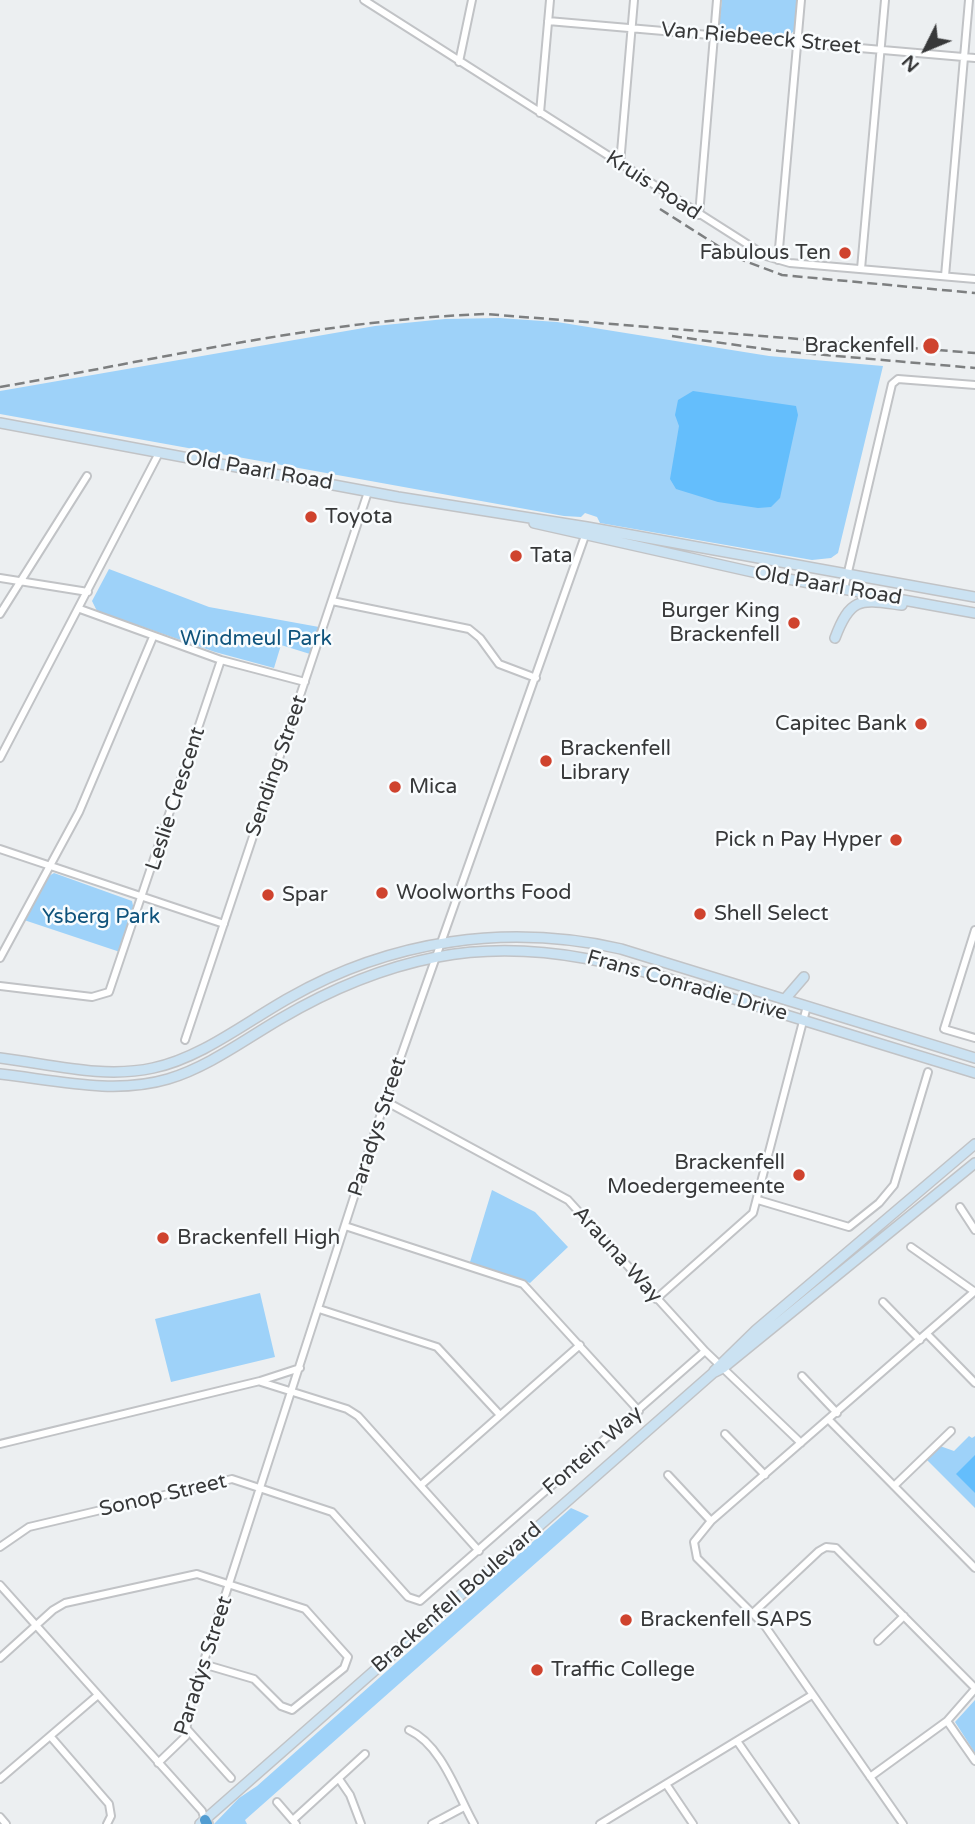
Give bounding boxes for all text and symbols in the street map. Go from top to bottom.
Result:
north arrow [891,14,961,84]
street label: Van Riebeeck Street [660,18,862,60]
text: N [897,50,924,76]
street label: Kruis Road [601,146,705,226]
place label: Fabulous Ten [700,240,831,266]
marker: Fabulous Ten [837,245,853,261]
place label: Brackenfell [804,333,915,359]
marker: Brackenfell [921,336,941,356]
street label: Old Paarl Road [183,446,335,496]
place label: Toyota [325,504,393,530]
marker: Toyota [303,509,319,525]
place label: Tata [530,543,572,569]
marker: Tata [508,548,524,564]
street label: Old Paarl Road [752,561,904,611]
place label: Burger King Brackenfell [661,598,780,648]
marker: Burger King Brackenfell [786,615,802,631]
park label: Windmeul Park [180,626,332,652]
street label: Sending Street [241,692,313,840]
place label: Capitec Bank [775,711,907,737]
marker: Capitec Bank [913,716,929,732]
street label: Leslie Crescent [141,724,211,874]
place label: Brackenfell Library [560,736,671,786]
marker: Brackenfell Library [538,753,554,769]
place label: Mica [409,774,457,800]
marker: Mica [387,779,403,795]
place label: Pick n Pay Hyper [714,827,882,853]
marker: Pick n Pay Hyper [888,832,904,848]
place label: Woolworths Food [396,880,571,906]
place label: Spar [282,882,328,908]
marker: Woolworths Food [374,885,390,901]
marker: Spar [260,887,276,903]
place label: Shell Select [714,901,829,927]
park label: Ysberg Park [42,904,160,930]
marker: Shell Select [692,906,708,922]
street label: Frans Conradie Drive [584,945,790,1027]
street label: Paradys Street [344,1054,412,1200]
place label: Brackenfell Moedergemeente [607,1150,785,1200]
marker: Brackenfell Moedergemeente [791,1167,807,1183]
street label: Arauna Way [567,1201,667,1309]
place label: Brackenfell High [177,1225,340,1251]
marker: Brackenfell High [155,1230,171,1246]
street label: Fontein Way [538,1401,648,1501]
street label: Sonop Street [97,1469,229,1523]
street label: Brackenfell Boulevard [367,1517,547,1679]
street label: Paradys Street [170,1593,238,1739]
place label: Brackenfell SAPS [640,1607,812,1633]
marker: Brackenfell SAPS [618,1612,634,1628]
place label: Traffic College [551,1657,695,1683]
marker: Traffic College [529,1662,545,1678]

